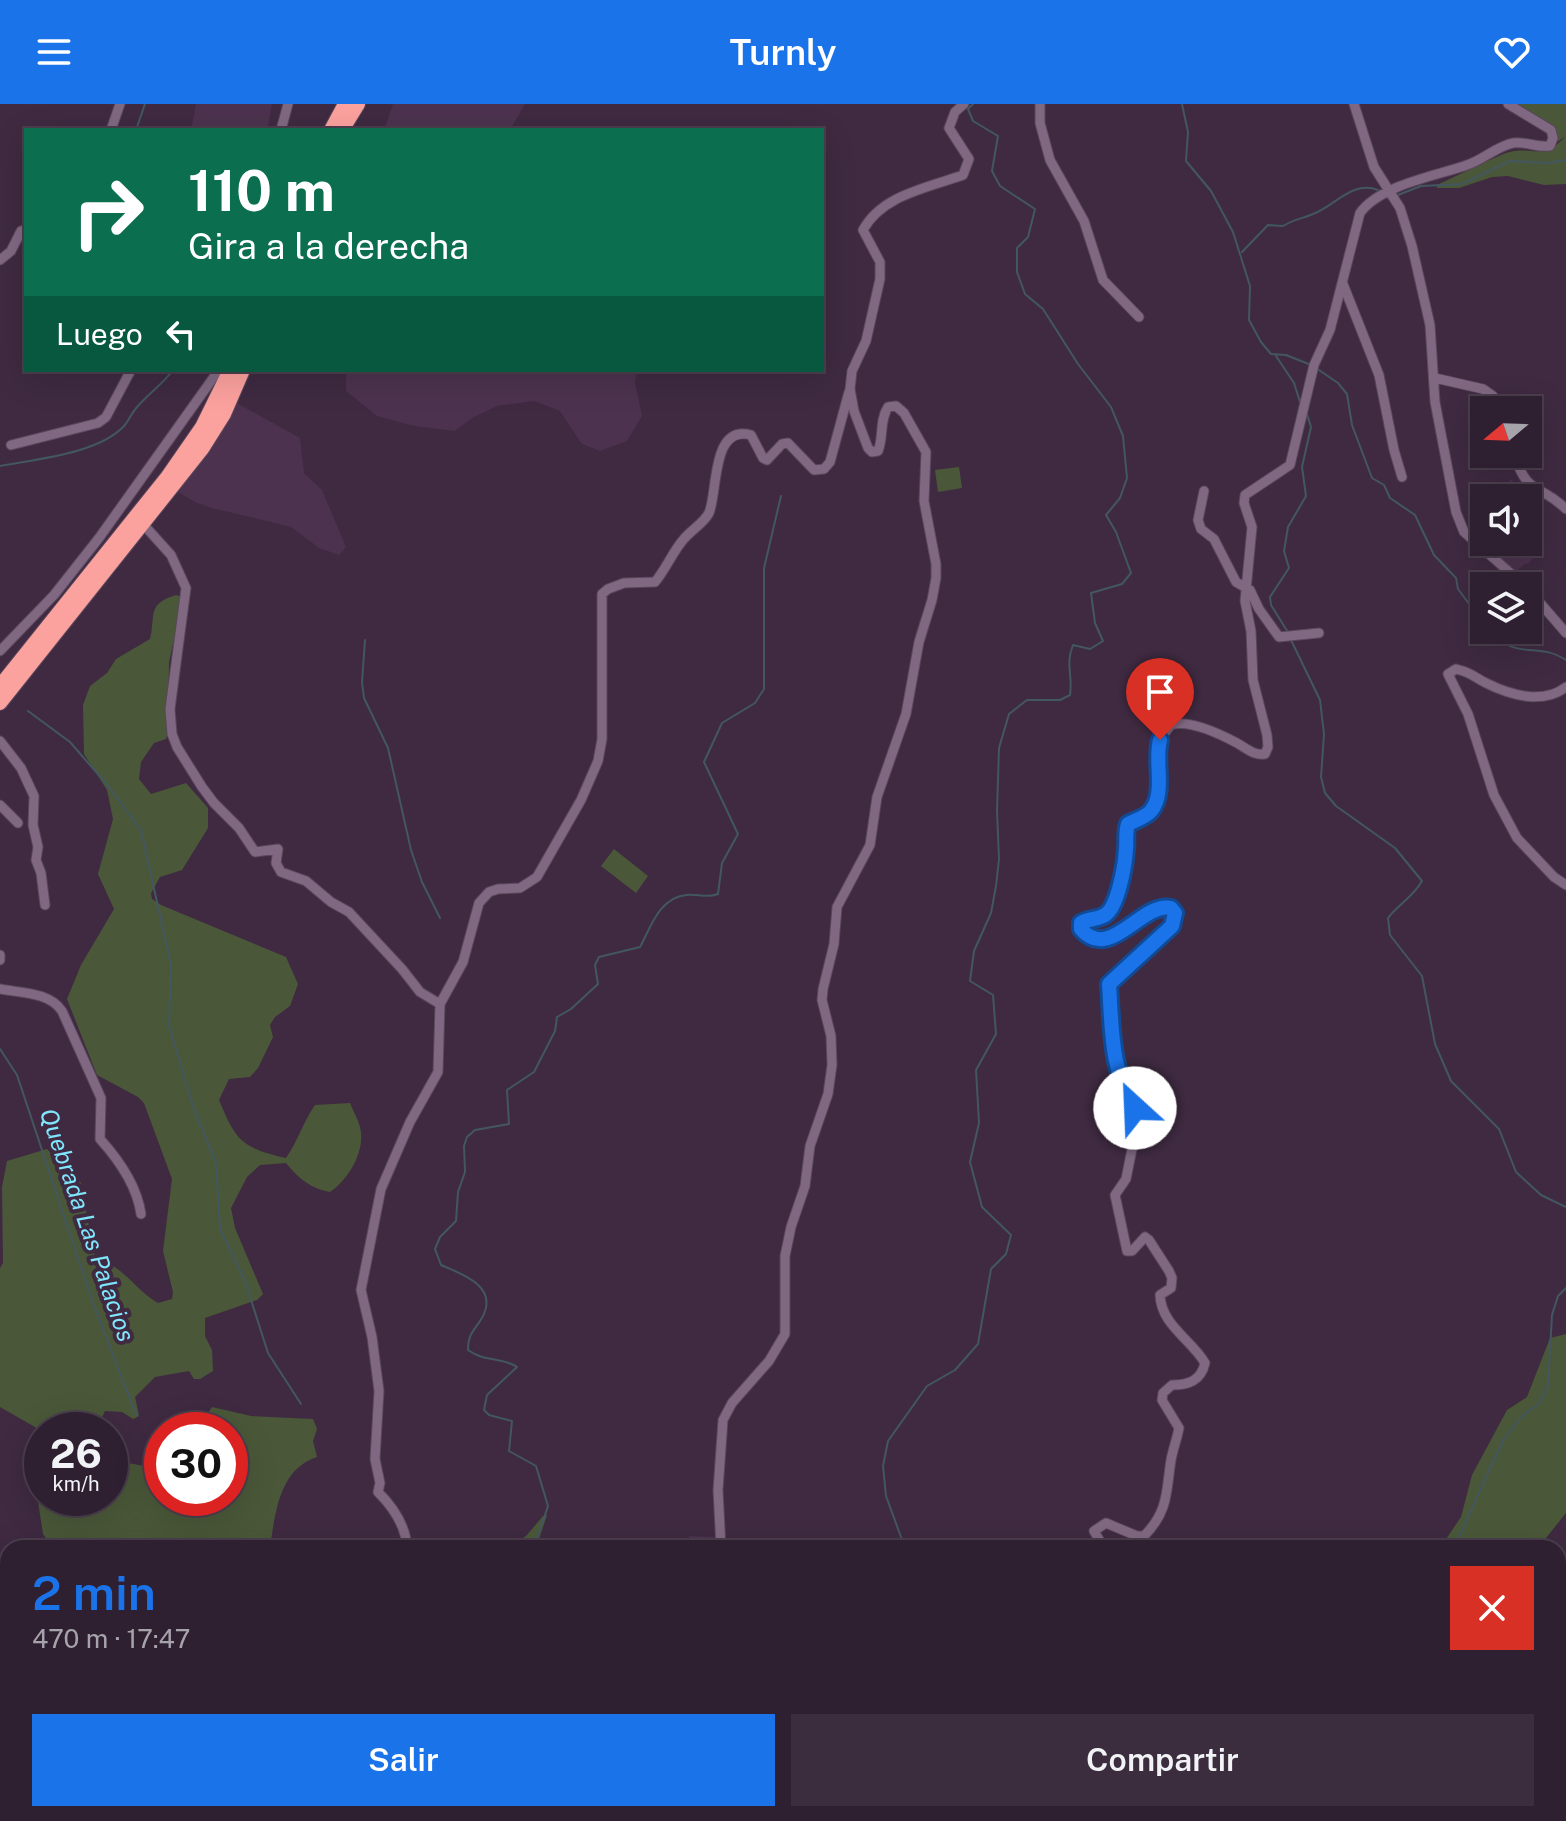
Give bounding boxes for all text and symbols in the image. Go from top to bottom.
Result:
icon: menu [32,30,76,74]
icon: heart [1490,30,1534,74]
text: Turnly [729,31,837,73]
text: 110 m [188,158,335,224]
icon: right [56,160,160,264]
text: Gira a la derecha [188,225,469,267]
icon: left [159,312,203,356]
text: Luego [56,316,143,352]
north arrow [1470,396,1542,468]
map controls [1470,396,1542,644]
button: sound [1470,484,1542,556]
button: layers [1470,572,1542,644]
pin [1126,658,1194,740]
icon: arrive [1138,670,1182,714]
position arrow [1093,1066,1177,1150]
water label: Quebrada Las Palacios [35,1104,141,1345]
speed limit sign: 30 [144,1412,248,1516]
text: 26 [50,1430,102,1477]
text: km/h [52,1472,100,1496]
text: 2 min [32,1564,156,1621]
button: close [1450,1566,1534,1650]
text: 470 m · 17:47 [32,1623,190,1654]
button: Salir [32,1714,775,1806]
button: Compartir [791,1714,1534,1806]

